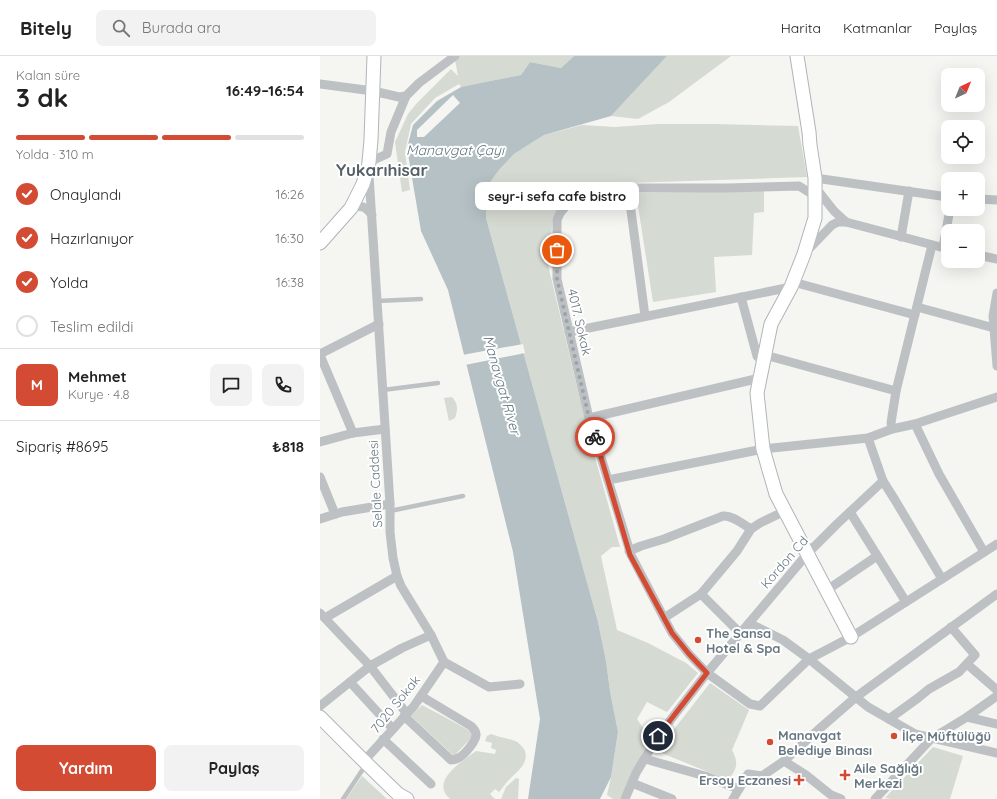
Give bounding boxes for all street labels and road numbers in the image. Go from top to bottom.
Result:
street label: 4017. Sokak [565,287,595,357]
street label: Selale Caddesi [365,440,385,528]
street label: Kordon Cd [757,533,811,591]
street label: 7020 Sokak [367,672,423,736]

